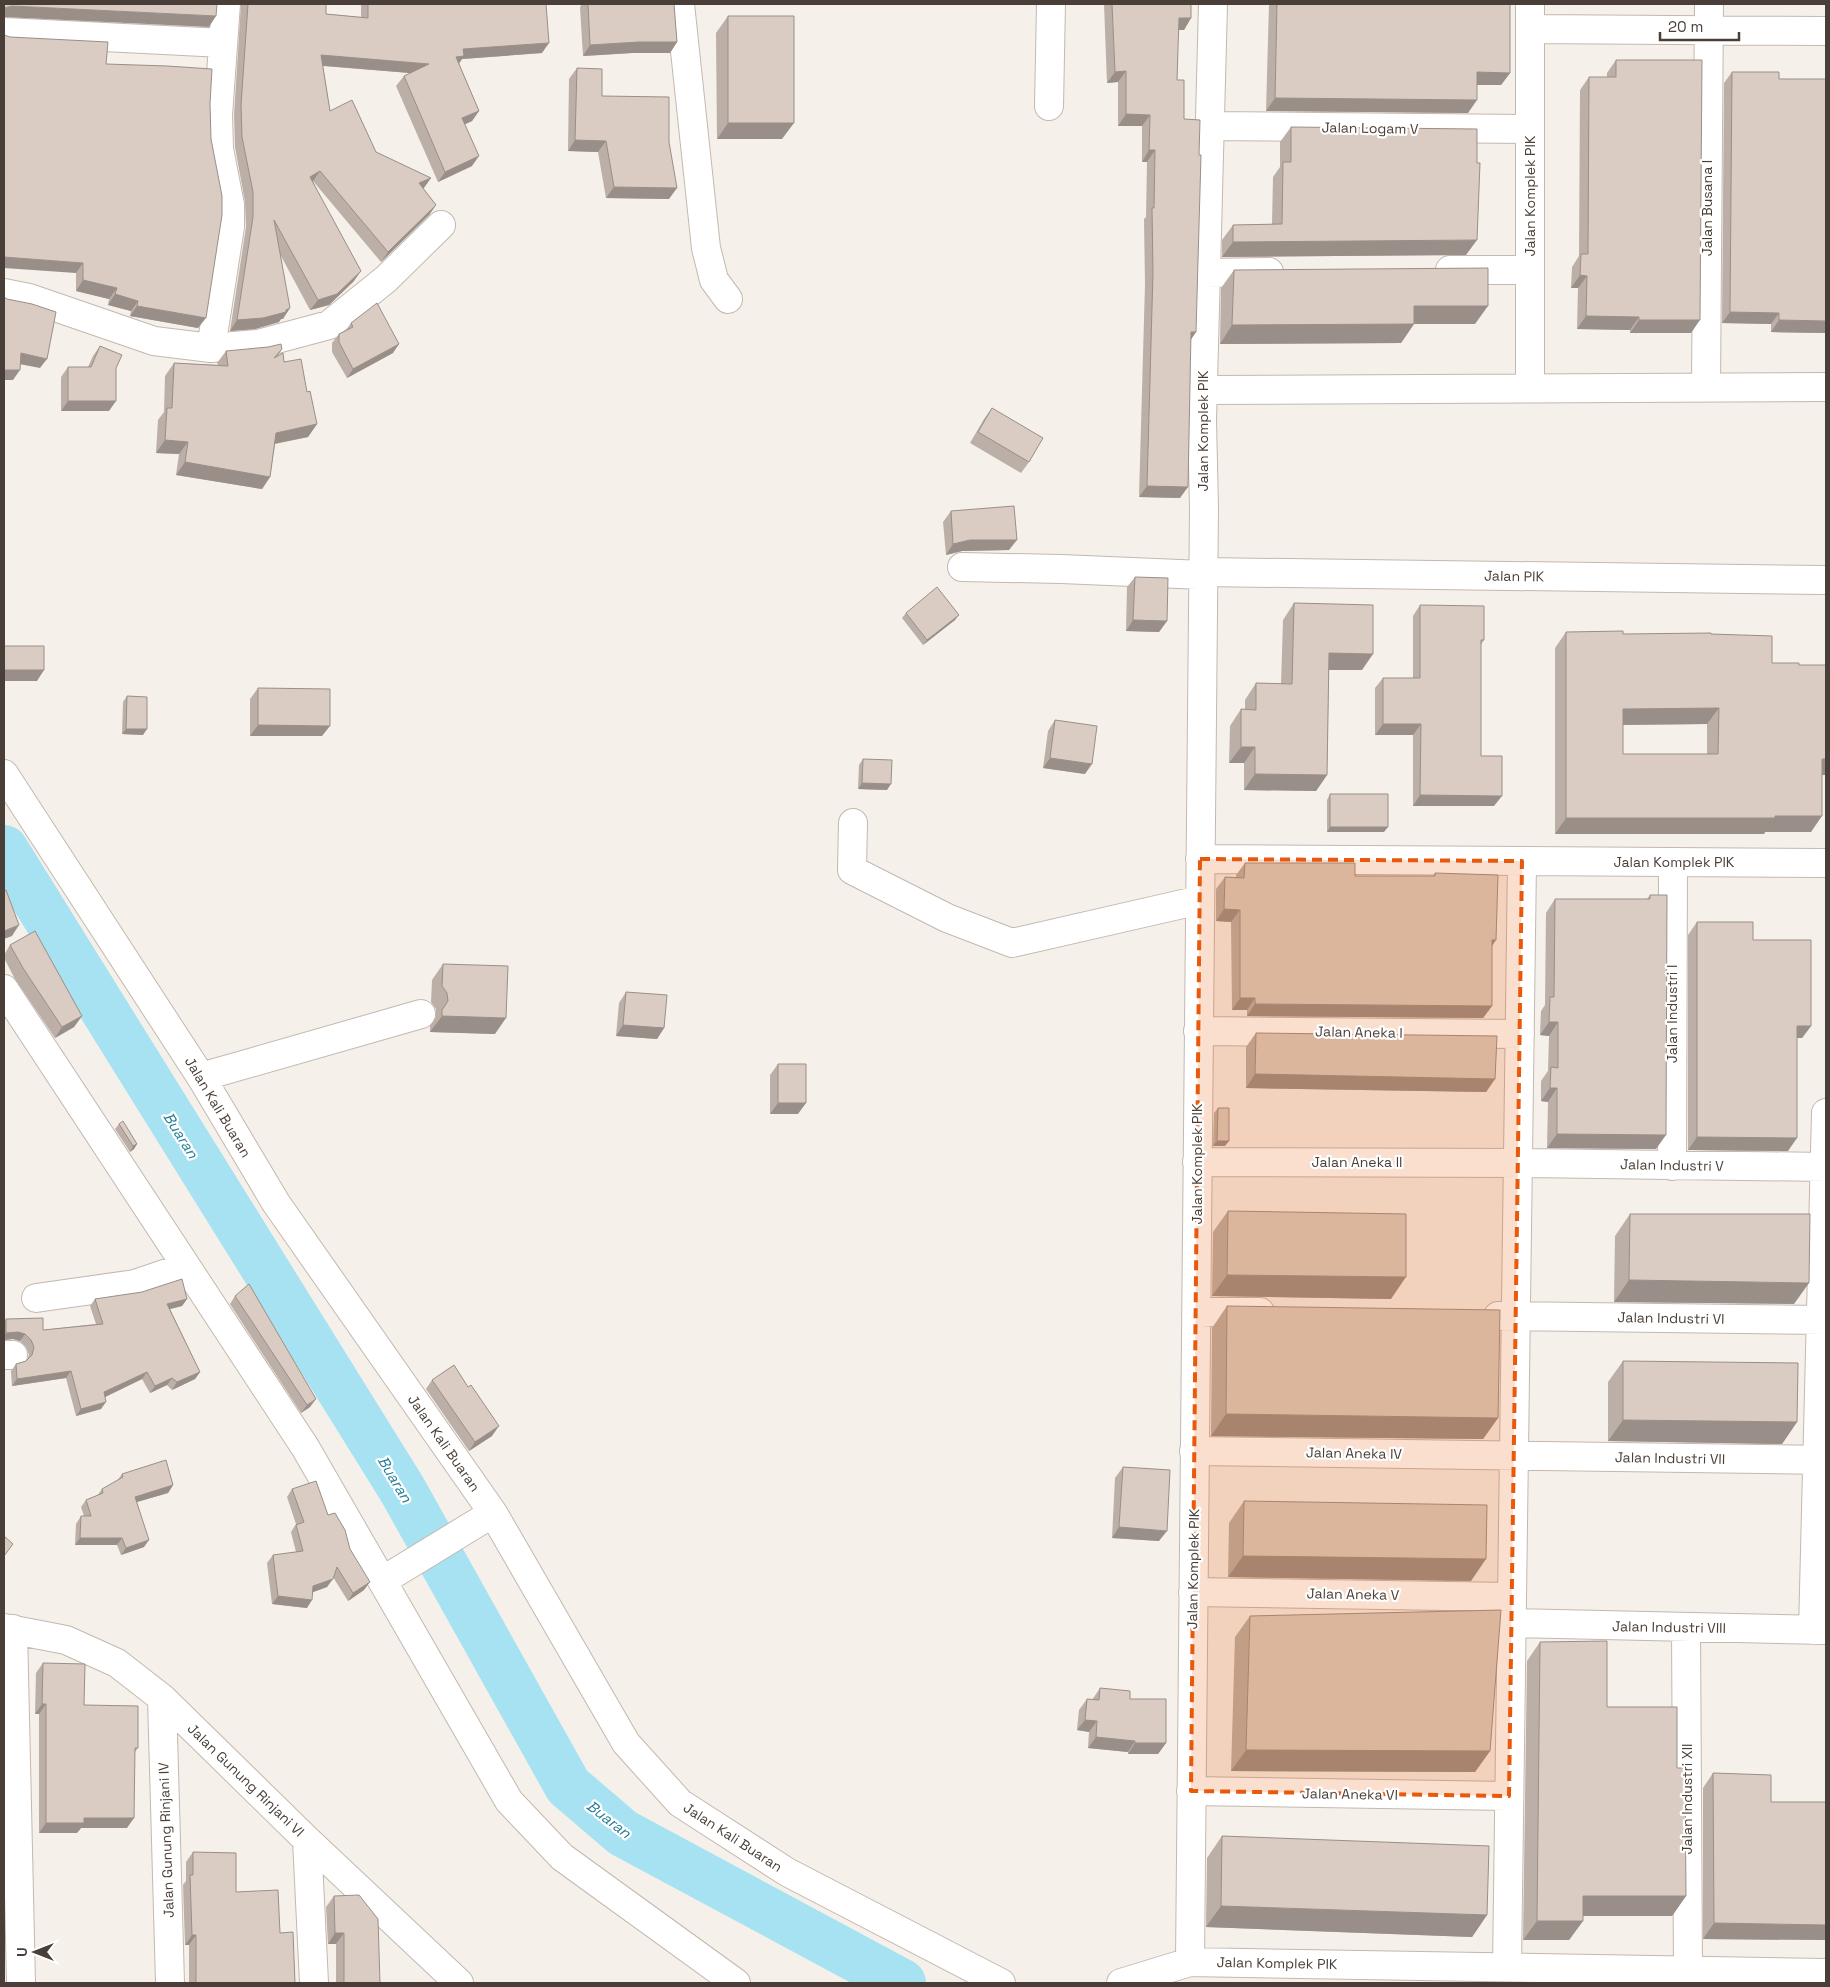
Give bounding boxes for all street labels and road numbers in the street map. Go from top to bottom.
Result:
street label: Jalan Logam V [1321,118,1419,138]
street label: Jalan Komplek PIK [1521,135,1539,256]
street label: Jalan Busana I [1698,160,1716,256]
street label: Jalan Komplek PIK [1194,370,1212,491]
street label: Jalan PIK [1484,566,1545,586]
street label: Jalan Komplek PIK [1614,853,1735,871]
street label: Jalan Industri I [1663,965,1681,1063]
street label: Jalan Aneka I [1315,1022,1403,1042]
street label: Jalan Kali Buaran [181,1054,255,1160]
street label: Jalan Komplek PIK [1188,1103,1206,1224]
street label: Jalan Aneka II [1311,1153,1403,1171]
street label: Jalan Industri V [1620,1155,1724,1175]
street label: Jalan Industri VI [1617,1308,1725,1328]
street label: Jalan Kali Buaran [404,1391,484,1495]
street label: Jalan Aneka IV [1306,1443,1403,1463]
street label: Jalan Industri VII [1615,1448,1725,1468]
street label: Jalan Komplek PIK [1183,1508,1203,1630]
street label: Jalan Aneka V [1307,1584,1400,1604]
street label: Jalan Industri VIII [1612,1617,1726,1637]
street label: Jalan Gunung Rinjani VI [184,1719,308,1841]
street label: Jalan Industri XII [1678,1744,1696,1854]
street label: Jalan Gunung Rinjani IV [154,1762,178,1918]
street label: Jalan Aneka VI [1302,1784,1398,1804]
street label: Jalan Kali Buaran [680,1798,786,1876]
street label: Jalan Komplek PIK [1216,1953,1338,1973]

